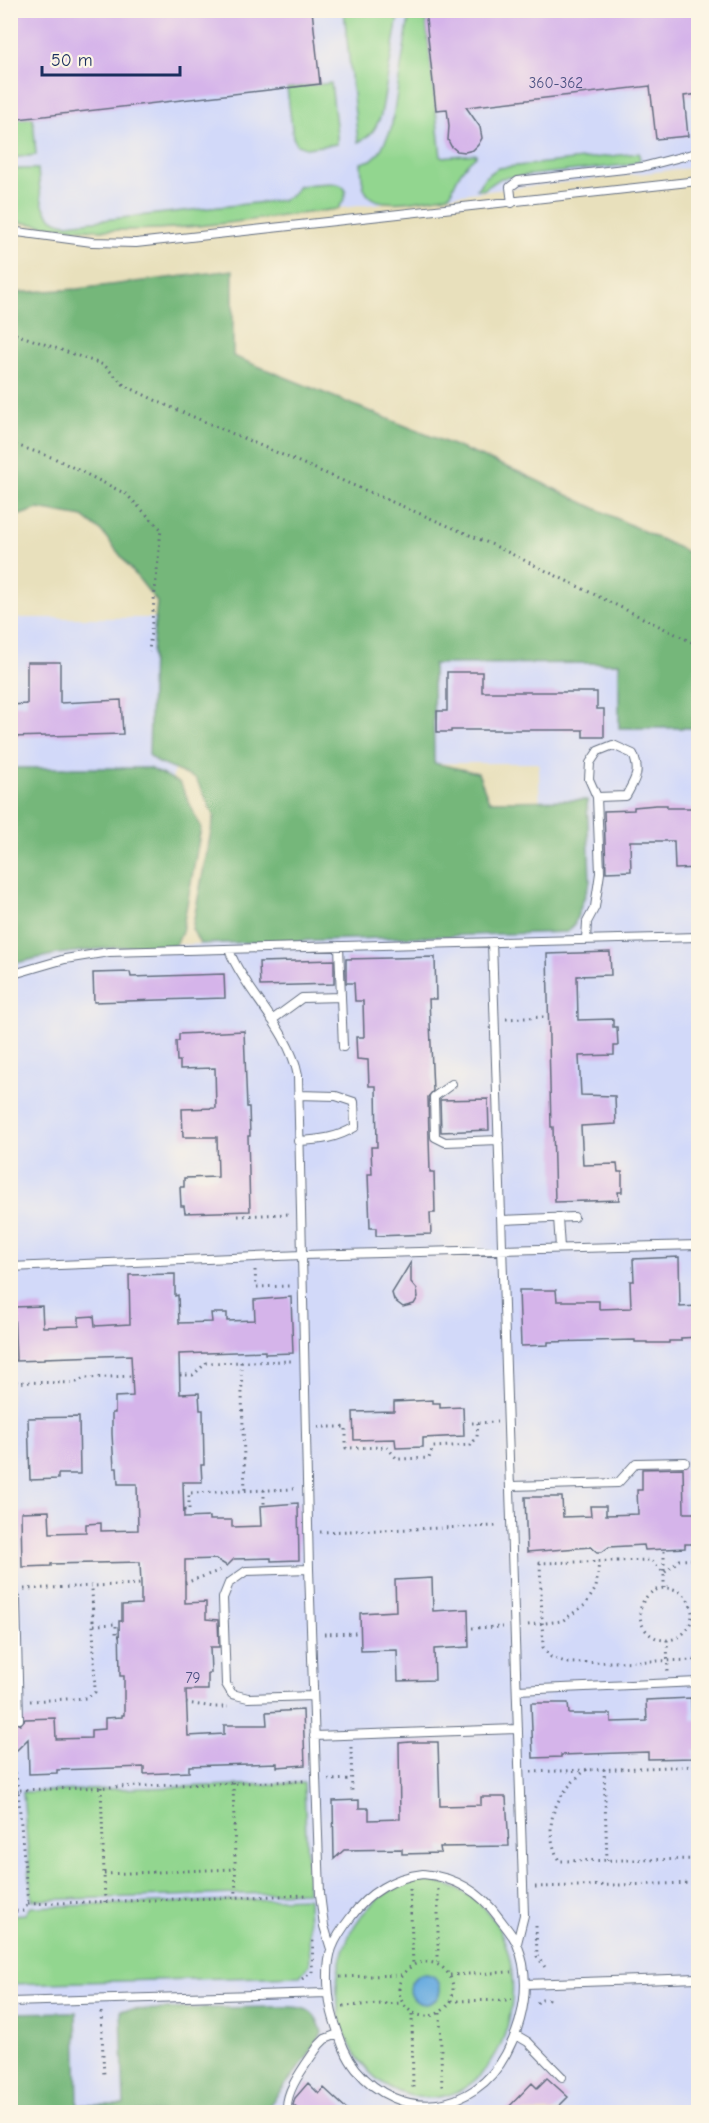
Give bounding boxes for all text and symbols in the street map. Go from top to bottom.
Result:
scale bar [42,39,180,77]
text: 50 m [51,50,93,71]
house number: 360-362 [529,74,583,92]
house number: 79 [185,1669,201,1687]

